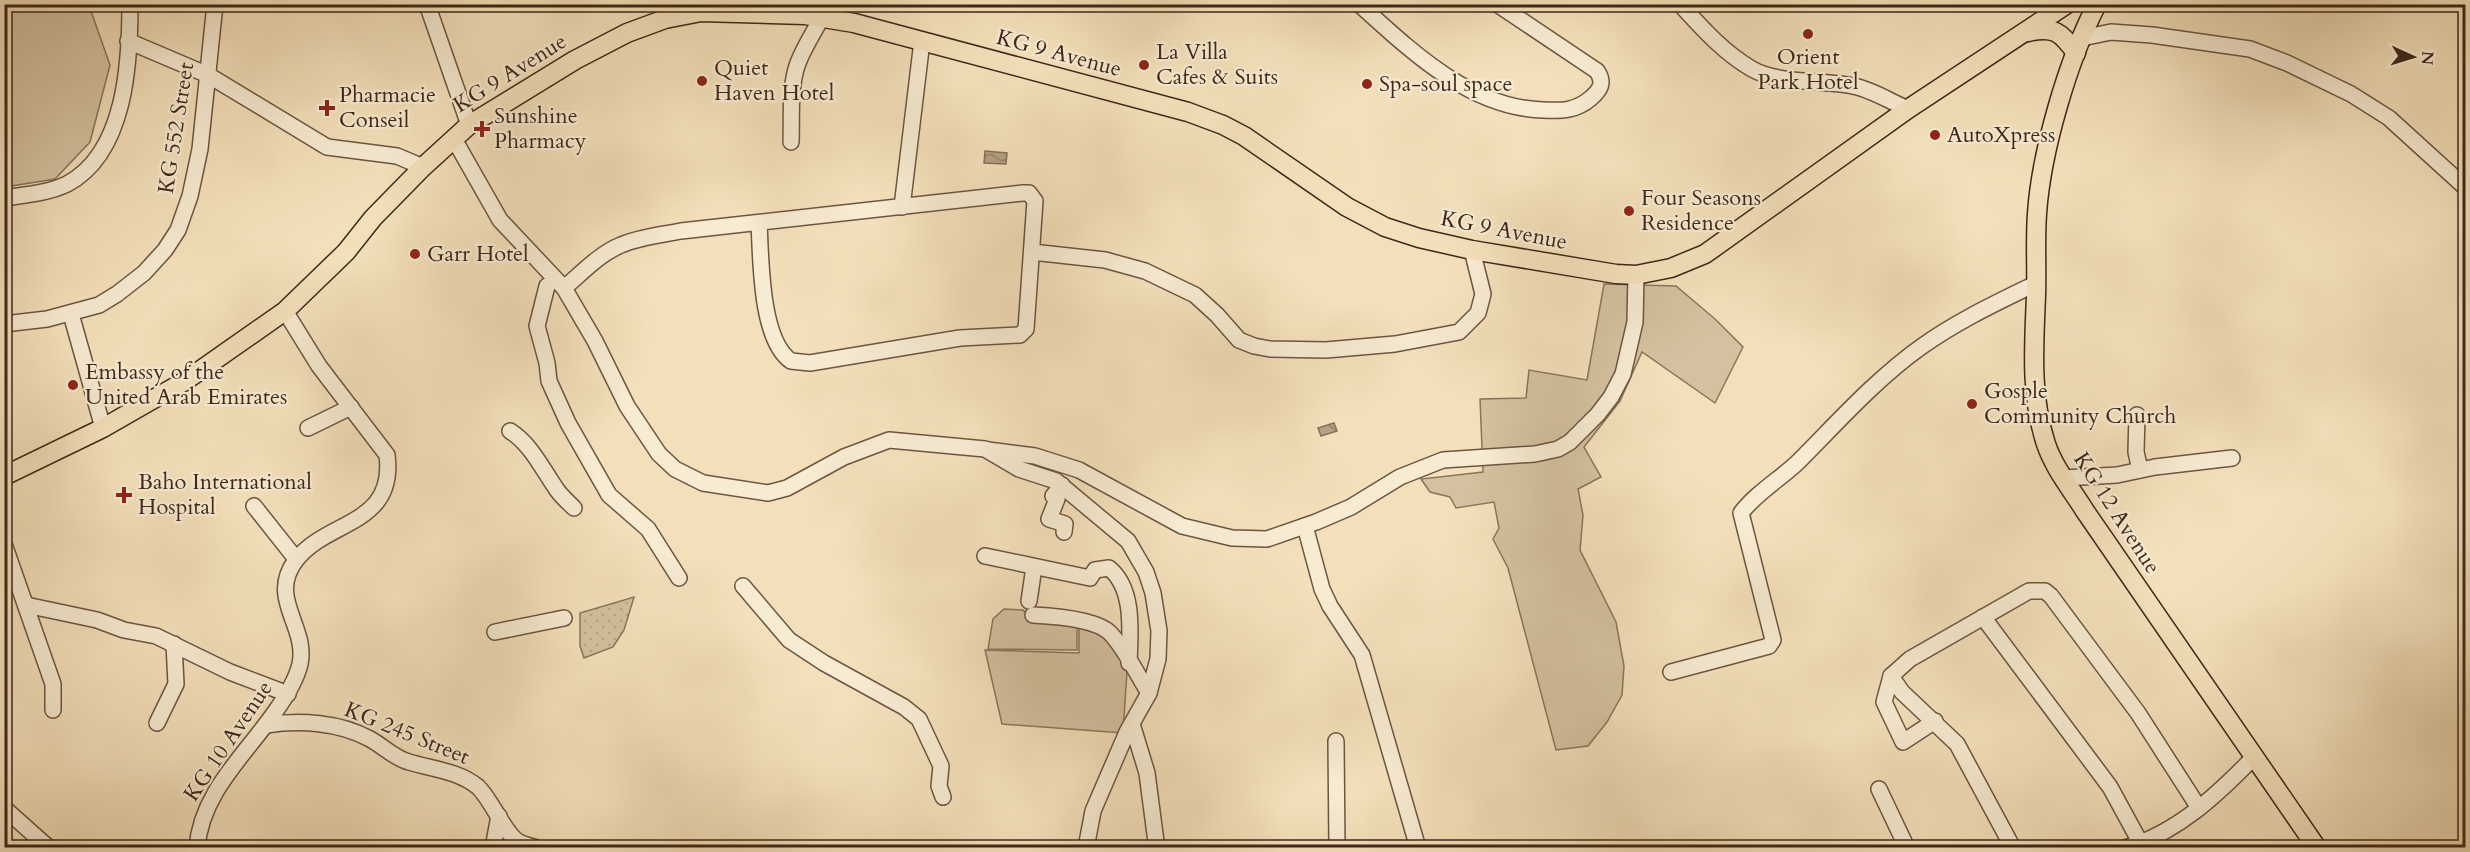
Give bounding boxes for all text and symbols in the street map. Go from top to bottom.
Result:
street label: KG 9 Avenue [993,22,1125,84]
street label: KG 9 Avenue [448,26,572,120]
marker: Orient Park Hotel [1801,27,1815,41]
north arrow [2383,27,2443,87]
place label: La Villa Cafes & Suits [1156,37,1278,92]
place label: Orient Park Hotel [1757,42,1859,97]
text: N [2416,50,2438,66]
place label: Quiet Haven Hotel [714,53,835,108]
marker: La Villa Cafes & Suits [1137,58,1151,72]
street label: KG 552 Street [151,60,201,196]
place label: Spa-soul space [1379,69,1512,99]
marker: Quiet Haven Hotel [695,74,709,88]
marker: Spa-soul space [1360,77,1374,91]
place label: Pharmacie Conseil [339,80,436,135]
marker: Pharmacie Conseil [320,101,334,115]
place label: Sunshine Pharmacy [494,101,587,156]
place label: AutoXpress [1947,120,2055,150]
marker: Sunshine Pharmacy [475,122,489,136]
marker: AutoXpress [1928,128,1942,142]
place label: Four Seasons Residence [1641,183,1761,238]
street label: KG 9 Avenue [1438,203,1570,257]
marker: Four Seasons Residence [1622,204,1636,218]
place label: Garr Hotel [427,239,529,269]
marker: Garr Hotel [408,247,422,261]
place label: Embassy of the United Arab Emirates [85,357,287,412]
place label: Gosple Community Church [1984,376,2176,431]
marker: Embassy of the United Arab Emirates [66,378,80,392]
marker: Gosple Community Church [1965,397,1979,411]
street label: KG 12 Avenue [2066,446,2168,580]
place label: Baho International Hospital [138,467,312,522]
marker: Baho International Hospital [115,486,133,504]
street label: KG 10 Avenue [177,675,279,807]
street label: KG 245 Street [340,694,474,772]

